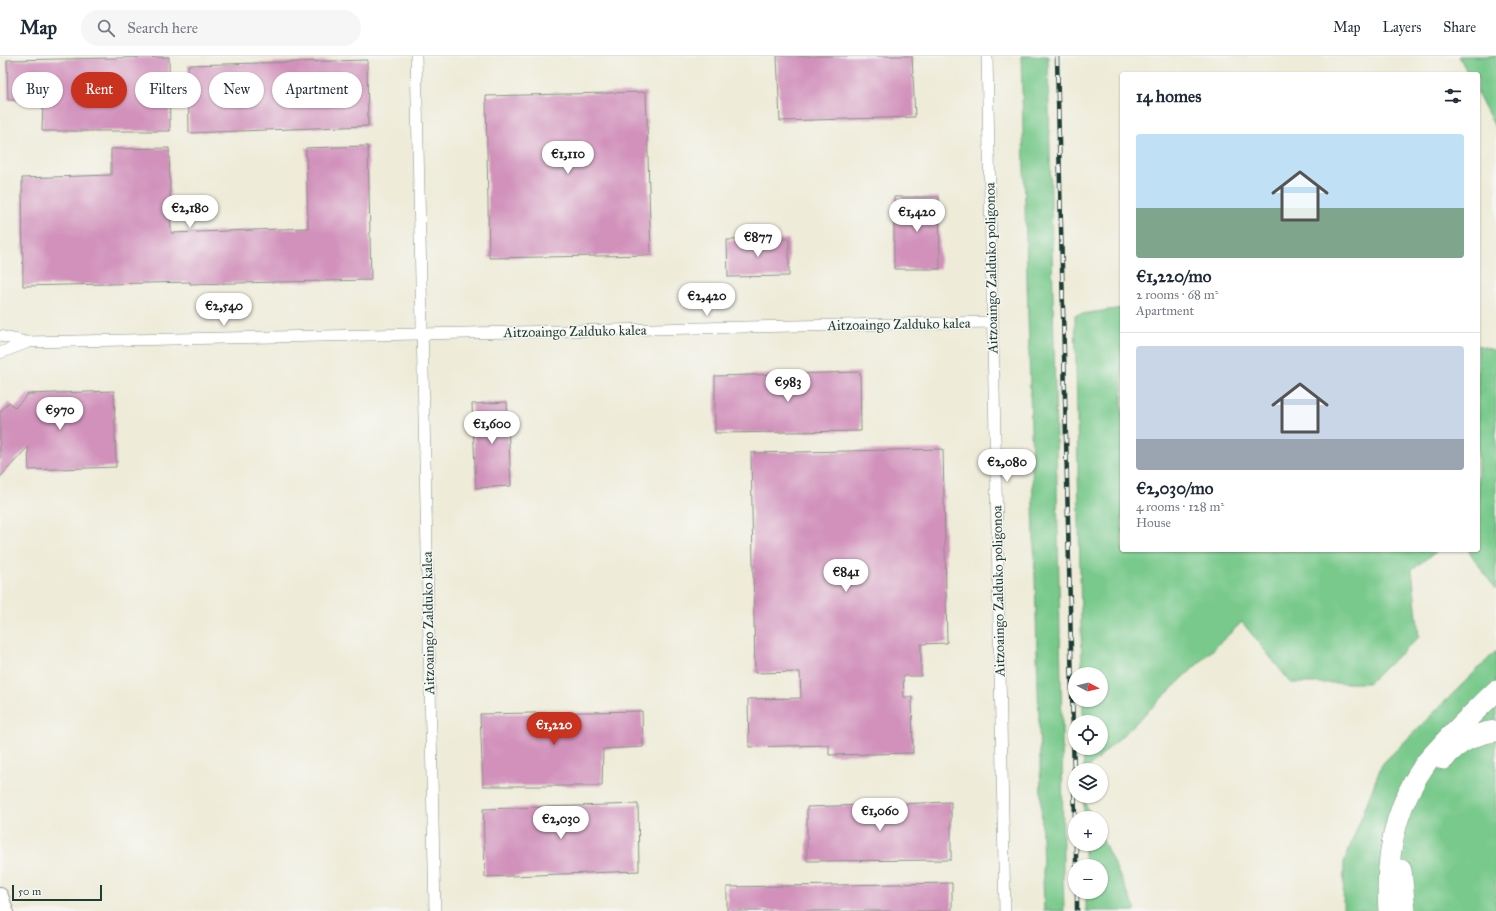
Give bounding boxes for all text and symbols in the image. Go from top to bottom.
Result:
search box [81,10,361,46]
text: Map [20,16,57,39]
icon: search [95,17,117,39]
text: Search here [127,19,198,37]
text: Map [1333,19,1361,36]
text: Layers [1383,19,1421,36]
text: Share [1443,19,1476,36]
chip: Buy [12,72,63,108]
chip: Rent [71,72,127,108]
chip: Filters [135,72,201,108]
chip: New [209,72,264,108]
chip: Apartment [272,72,362,108]
icon: filters [1442,85,1464,107]
text: 14 homes [1136,86,1201,107]
pin: €1,110 [535,141,601,175]
text: €1,110 [551,146,585,162]
icon: home [1264,160,1336,232]
street label: Aitzoaingo Zalduko poligonoa [982,182,1002,355]
pin: €2,180 [157,195,223,229]
pin: €1,420 [884,199,950,233]
text: €2,180 [171,200,209,216]
text: €1,420 [898,204,936,220]
pin: €877 [734,224,782,258]
text: €877 [744,229,772,245]
text: €1,220/mo [1136,266,1212,287]
pin: €2,420 [674,283,740,317]
text: 2 rooms · 68 m² [1136,287,1218,303]
text: €2,420 [687,288,727,304]
pin: €2,540 [191,293,257,327]
text: €2,540 [205,298,243,314]
text: Apartment [1136,303,1194,319]
street label: Aitzoaingo Zalduko kalea [826,315,971,334]
street label: Aitzoaingo Zalduko kalea [502,322,647,341]
pin: €983 [764,369,812,403]
icon: home [1264,372,1336,444]
text: €983 [775,374,801,390]
pin: €970 [36,397,84,431]
text: €970 [45,402,75,418]
pin: €1,600 [459,411,525,445]
text: €1,600 [473,416,511,432]
pin: €2,080 [974,449,1040,483]
text: €2,080 [987,454,1027,470]
text: €2,030/mo [1136,478,1214,499]
text: 4 rooms · 128 m² [1136,499,1224,515]
street label: Aitzoaingo Zalduko poligonoa [989,505,1009,678]
text: House [1136,515,1171,531]
street label: Aitzoaingo Zalduko kalea [419,551,438,696]
pin: €841 [822,559,870,593]
text: €841 [832,564,860,580]
north arrow [1068,667,1108,707]
map controls [1068,667,1108,899]
pin: €1,220 [521,712,587,746]
button: locate [1068,715,1108,755]
text: €1,220 [536,717,572,733]
button: layers [1068,763,1108,803]
pin: €1,060 [847,798,913,832]
text: €1,060 [861,803,899,819]
pin: €2,030 [528,806,594,840]
text: €2,030 [542,811,580,827]
button: + [1068,811,1108,851]
button: − [1068,859,1108,899]
scale bar [12,883,102,902]
text: 50 m [18,885,41,898]

